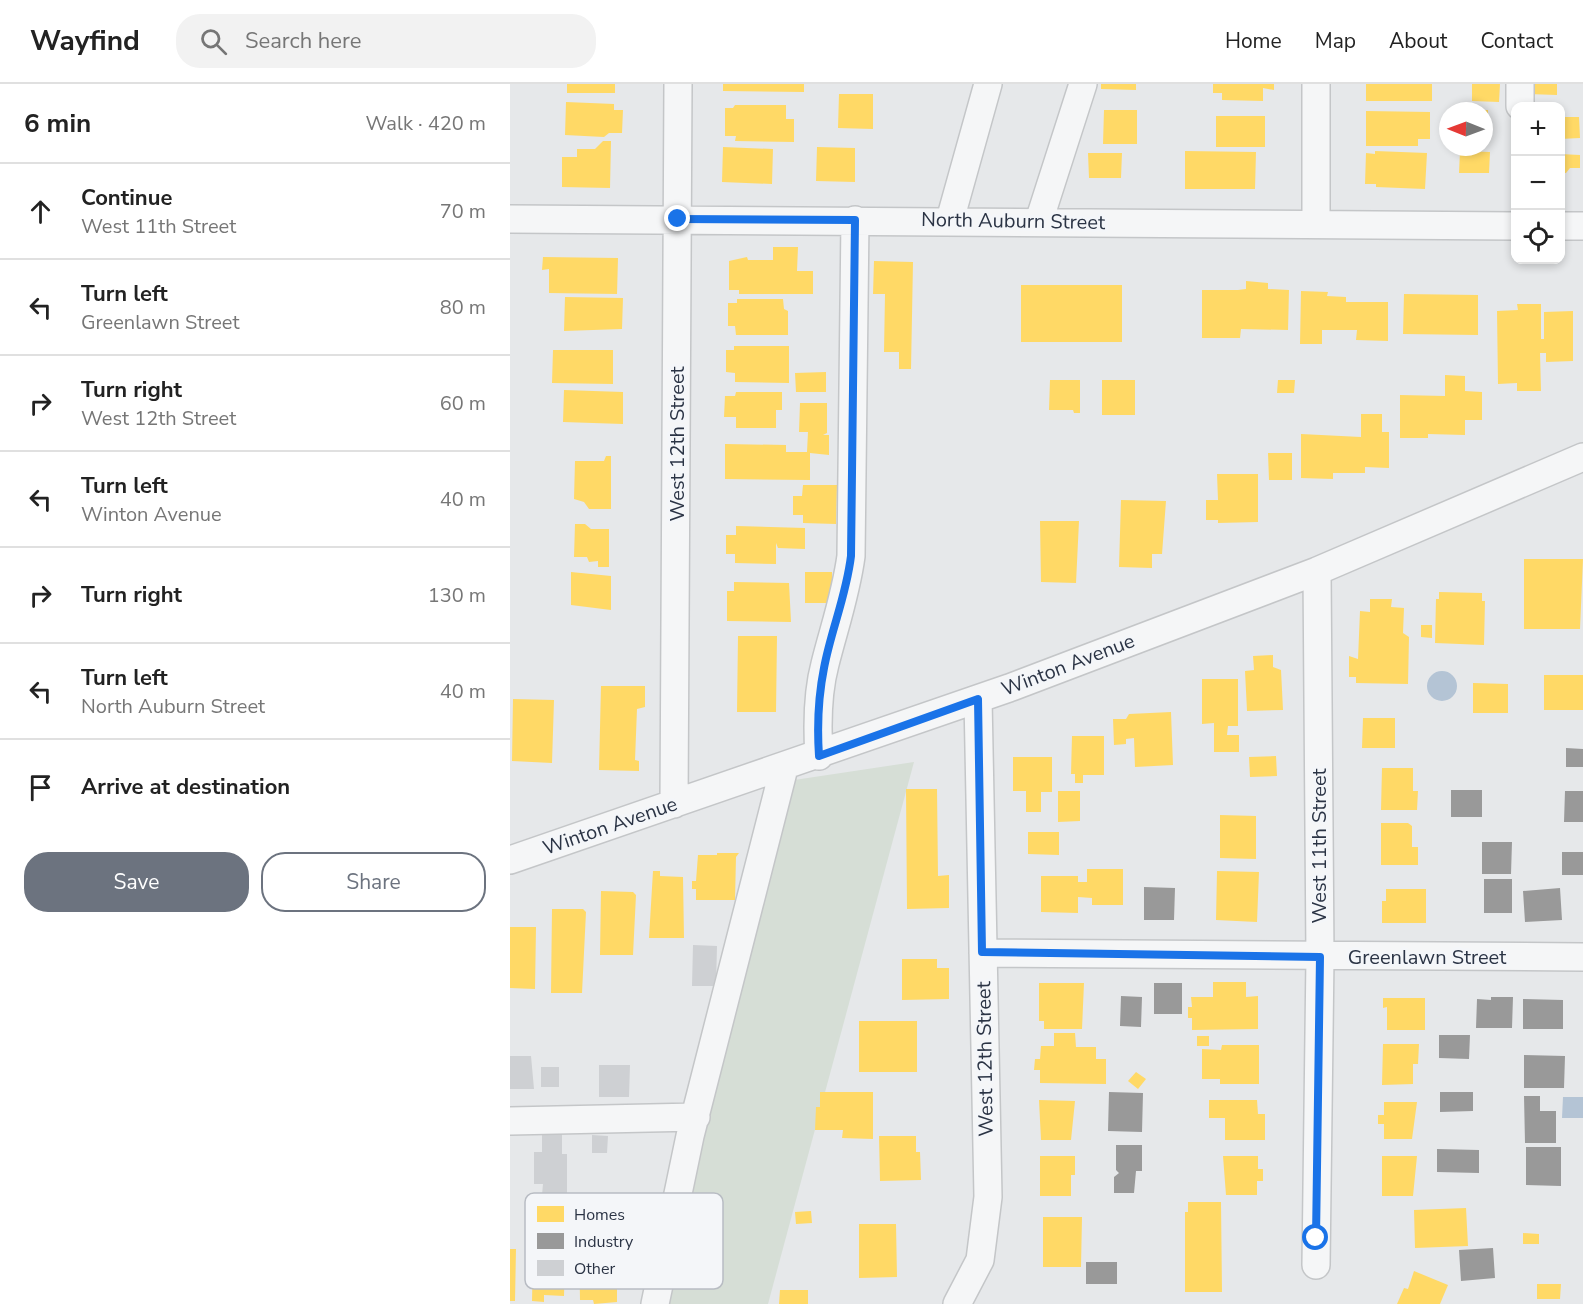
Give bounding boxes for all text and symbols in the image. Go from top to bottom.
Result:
search box [176,14,596,68]
text: Wayfind [30,22,140,60]
icon: search [197,25,230,58]
text: Search here [245,26,362,56]
text: Home [1225,27,1282,55]
text: Map [1315,27,1356,55]
text: About [1389,27,1447,55]
text: Contact [1480,27,1553,55]
north arrow [1439,102,1493,156]
map controls [1511,102,1565,264]
button: + [1511,102,1565,156]
text: 6 min [24,106,91,141]
text: Walk · 420 m [366,110,486,137]
button: − [1511,156,1565,210]
text: Continue [81,183,172,213]
icon: ahead [24,195,57,228]
text: 70 m [440,198,486,225]
route end [664,205,690,231]
street label: North Auburn Street [921,206,1106,236]
button: locate [1511,210,1565,264]
text: West 11th Street [81,213,236,240]
text: Turn left [81,279,168,309]
icon: left [24,291,57,324]
text: 80 m [440,294,486,321]
text: Greenlawn Street [81,309,240,336]
street label: West 12th Street [664,365,691,522]
text: Turn right [81,375,182,405]
icon: right [24,387,57,420]
text: 60 m [440,390,486,417]
text: West 12th Street [81,405,236,432]
text: Turn left [81,471,168,501]
icon: left [24,483,57,516]
text: 40 m [440,486,486,513]
text: Winton Avenue [81,501,222,528]
icon: right [24,579,57,612]
text: Turn right [81,580,182,610]
text: 130 m [428,582,486,609]
street label: Winton Avenue [998,627,1138,703]
text: Turn left [81,663,168,693]
icon: left [24,675,57,708]
text: 40 m [440,678,486,705]
text: North Auburn Street [81,693,265,720]
street label: West 11th Street [1306,767,1333,924]
icon: arrive [24,771,57,804]
text: Arrive at destination [81,772,290,802]
street label: Winton Avenue [539,790,681,862]
button: Save [24,852,249,912]
button: Share [261,852,486,912]
street label: Greenlawn Street [1348,944,1507,971]
street label: West 12th Street [970,980,1000,1137]
legend [525,1193,723,1289]
text: Homes [574,1204,625,1226]
route start [1302,1224,1328,1250]
text: Industry [574,1231,634,1253]
text: Other [574,1258,615,1280]

